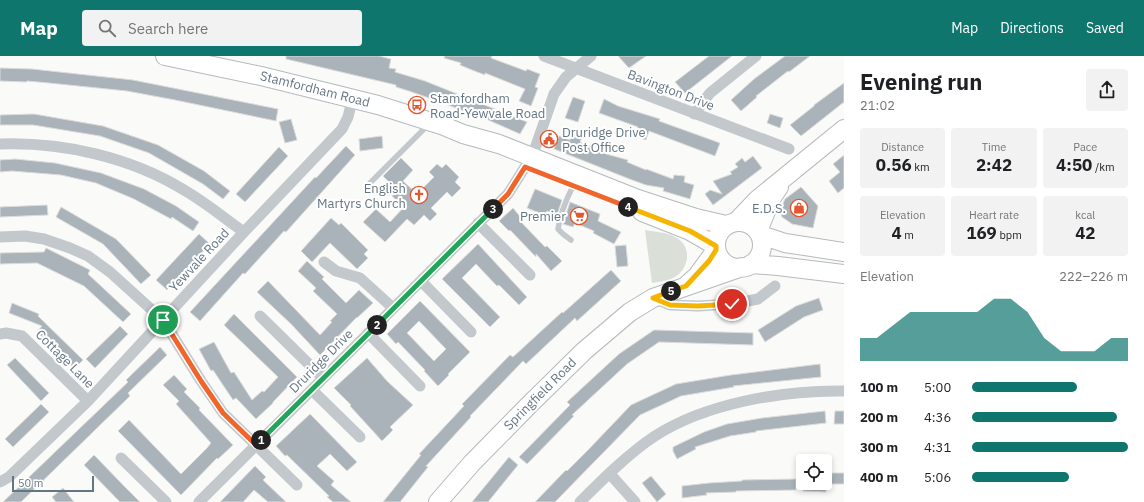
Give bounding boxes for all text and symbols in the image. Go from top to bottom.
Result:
search box [82,10,362,46]
text: Map [20,16,58,40]
icon: search [96,17,118,39]
text: Search here [128,19,208,38]
text: Map [951,19,978,37]
text: Directions [1000,19,1064,37]
text: Saved [1086,19,1124,37]
street label: Bavington Drive [625,66,717,114]
street label: Stamfordham Road [258,67,372,111]
text: Evening run [860,67,982,96]
button: share [1086,69,1128,111]
place label: Stamfordham Road-Yewvale Road [430,90,545,122]
bus stop icon: Stamfordham Road-Yewvale Road [407,95,427,115]
text: 21:02 [860,97,895,114]
place label: Druridge Drive Post Office [562,124,646,156]
public building icon: Druridge Drive Post Office [539,129,559,149]
text: Distance [881,140,924,154]
text: Time [982,140,1006,154]
text: Pace [1073,140,1097,154]
text: 0.56 [876,154,912,176]
text: 2:42 [976,154,1012,176]
text: 4:50 [1056,154,1092,176]
text: km [912,160,930,174]
text: /km [1092,160,1115,174]
place label: English Martyrs Church [317,180,406,212]
church icon: English Martyrs Church [409,185,429,205]
pin: 4 [618,197,638,217]
shop icon: E.D.S. [789,198,809,218]
pin: 3 [483,199,503,219]
text: 4 [625,200,631,214]
place label: E.D.S. [752,200,786,217]
text: 3 [490,202,496,216]
supermarket icon: Premier [569,206,589,226]
place label: Premier [520,208,566,225]
text: Elevation [880,208,925,222]
text: Heart rate [969,208,1019,222]
text: kcal [1075,208,1095,222]
text: 4 [891,222,902,244]
text: 169 [966,222,997,244]
text: 42 [1075,222,1096,244]
street label: Yewvale Road [165,225,233,295]
text: m [902,228,914,242]
text: bpm [997,228,1022,242]
text: Elevation [860,268,914,285]
text: 222–226 m [1059,268,1128,285]
pin: 5 [661,281,681,301]
text: 5 [668,284,674,298]
pin [715,287,749,321]
icon: check [721,293,743,315]
pin [146,303,180,337]
icon: arrive [152,309,174,331]
pin: 2 [367,315,387,335]
text: 2 [374,318,380,332]
street label: Druridge Drive [285,325,357,397]
street label: Cottage Lane [32,326,98,392]
street label: Springfield Road [500,354,580,434]
text: 100 m [860,379,898,396]
text: 5:00 [924,379,951,396]
text: 200 m [860,409,898,426]
text: 4:36 [924,409,951,426]
pin: 1 [251,430,271,450]
text: 1 [258,433,264,447]
text: 300 m [860,439,898,456]
text: 4:31 [924,439,951,456]
map controls [796,454,832,490]
button: locate [796,454,832,490]
text: 400 m [860,469,898,486]
text: 5:06 [924,469,951,486]
scale bar [12,474,94,493]
text: 50 m [18,476,43,490]

